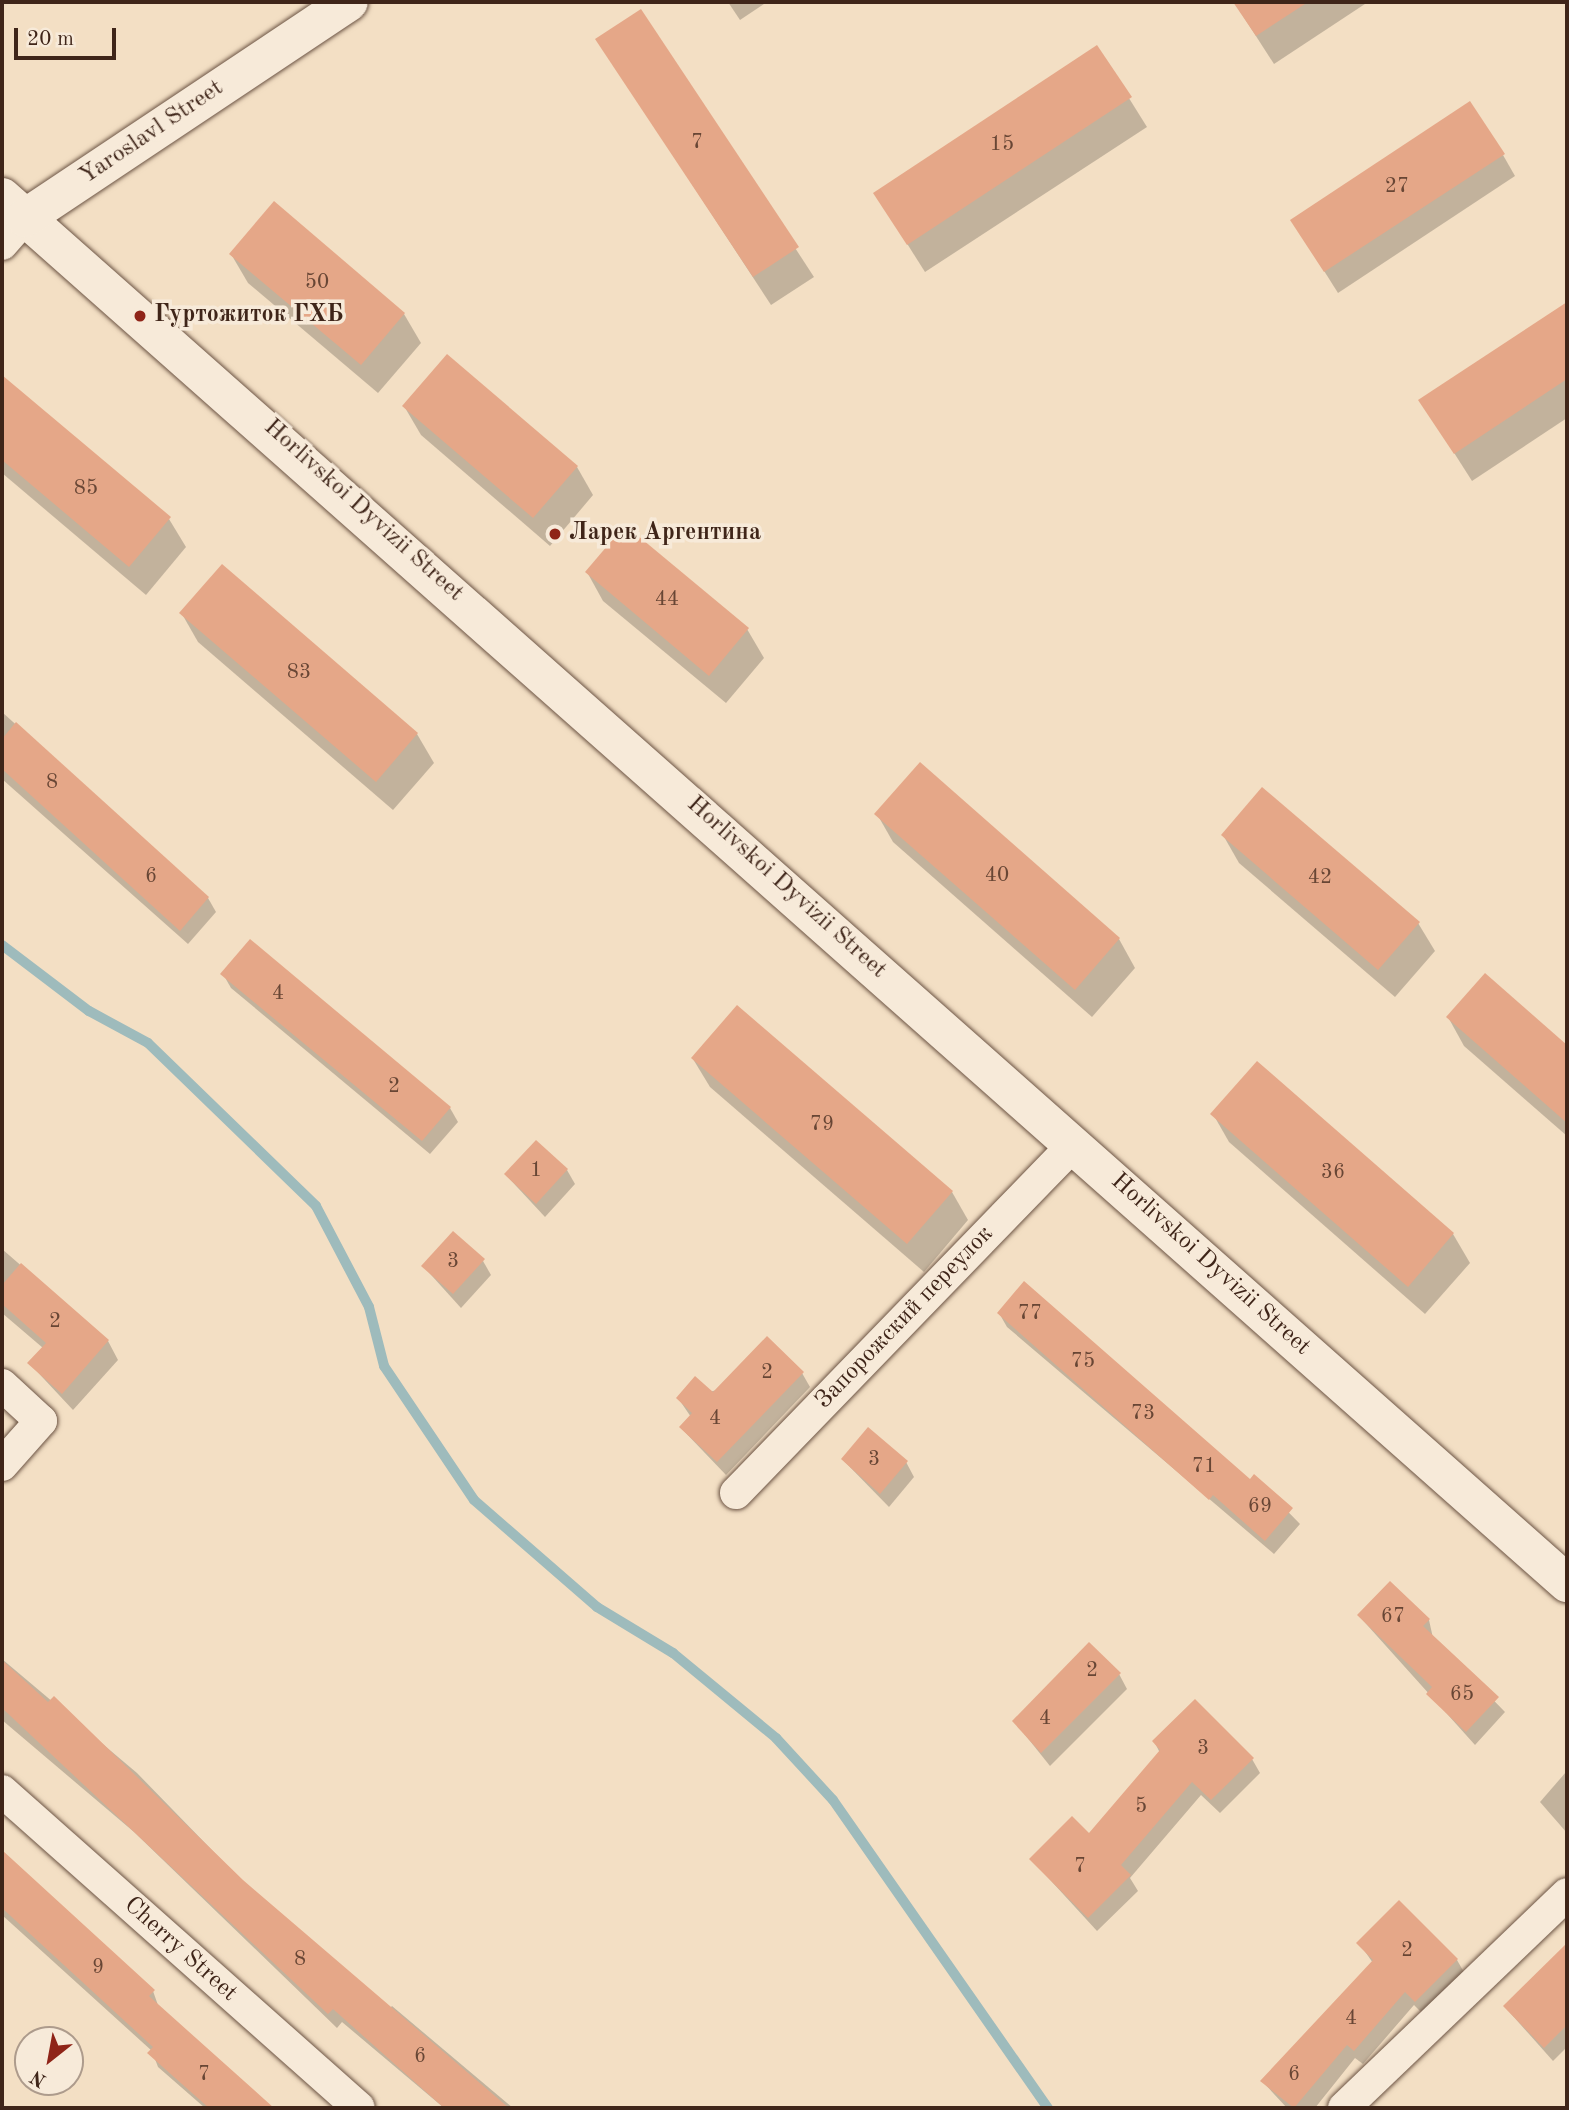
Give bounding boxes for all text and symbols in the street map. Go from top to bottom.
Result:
scale bar [18,14,119,58]
text: 20 m [27,29,74,50]
street label: Yaroslavl Street [75,74,229,192]
house number: 7 [691,130,703,156]
house number: 15 [990,132,1014,158]
house number: 27 [1385,174,1409,200]
house number: 50 [305,270,329,296]
place label: Гуртожиток ГХБ [154,302,344,330]
marker: Гуртожиток ГХБ [132,308,148,324]
street label: Horlivskoi Dyvizii Street [257,414,469,608]
house number: 85 [74,476,98,502]
place label: Ларек Аргентина [569,520,761,548]
marker: Ларек Аргентина [547,526,563,542]
house number: 44 [655,587,679,613]
house number: 83 [287,660,311,686]
house number: 8 [46,770,58,796]
street label: Horlivskoi Dyvizii Street [680,791,892,985]
house number: 40 [985,863,1009,889]
house number: 6 [145,864,157,890]
house number: 42 [1308,865,1332,891]
house number: 4 [272,981,284,1007]
house number: 2 [388,1074,400,1100]
house number: 79 [810,1112,834,1138]
house number: 1 [530,1158,542,1184]
house number: 36 [1321,1160,1345,1186]
street label: Horlivskoi Dyvizii Street [1104,1168,1316,1362]
street label: Запорожский переулок [810,1220,1000,1416]
house number: 3 [447,1249,459,1275]
house number: 77 [1018,1301,1042,1327]
house number: 2 [49,1309,61,1335]
house number: 75 [1071,1349,1095,1375]
house number: 2 [761,1360,773,1386]
house number: 73 [1131,1401,1155,1427]
house number: 4 [709,1406,721,1432]
house number: 3 [868,1447,880,1473]
house number: 71 [1192,1454,1216,1480]
house number: 69 [1248,1494,1272,1520]
house number: 67 [1381,1604,1405,1630]
house number: 2 [1086,1658,1098,1684]
house number: 65 [1450,1682,1474,1708]
house number: 4 [1039,1706,1051,1732]
house number: 3 [1197,1736,1209,1762]
house number: 5 [1135,1794,1147,1820]
house number: 7 [1074,1854,1086,1880]
street label: Cherry Street [117,1891,243,2009]
house number: 2 [1401,1938,1413,1964]
house number: 8 [294,1947,306,1973]
house number: 9 [92,1955,104,1981]
house number: 4 [1345,2006,1357,2032]
north arrow [14,2026,84,2096]
house number: 6 [414,2044,426,2070]
house number: 7 [198,2062,210,2088]
house number: 6 [1288,2062,1300,2088]
text: N [28,2066,50,2090]

